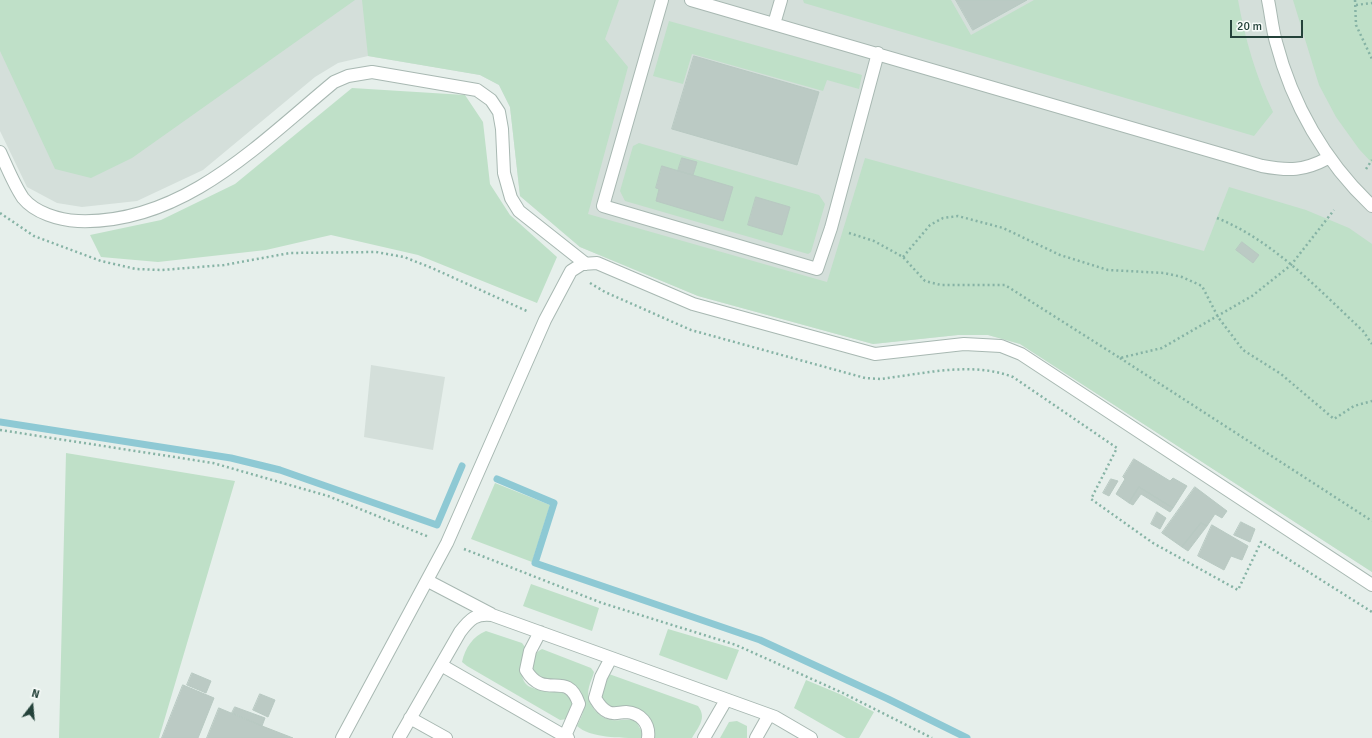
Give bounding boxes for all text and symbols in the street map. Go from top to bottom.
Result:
scale bar [1232,12,1305,38]
text: 20 m [1237,19,1262,34]
north arrow [12,686,52,726]
text: N [30,687,41,701]

